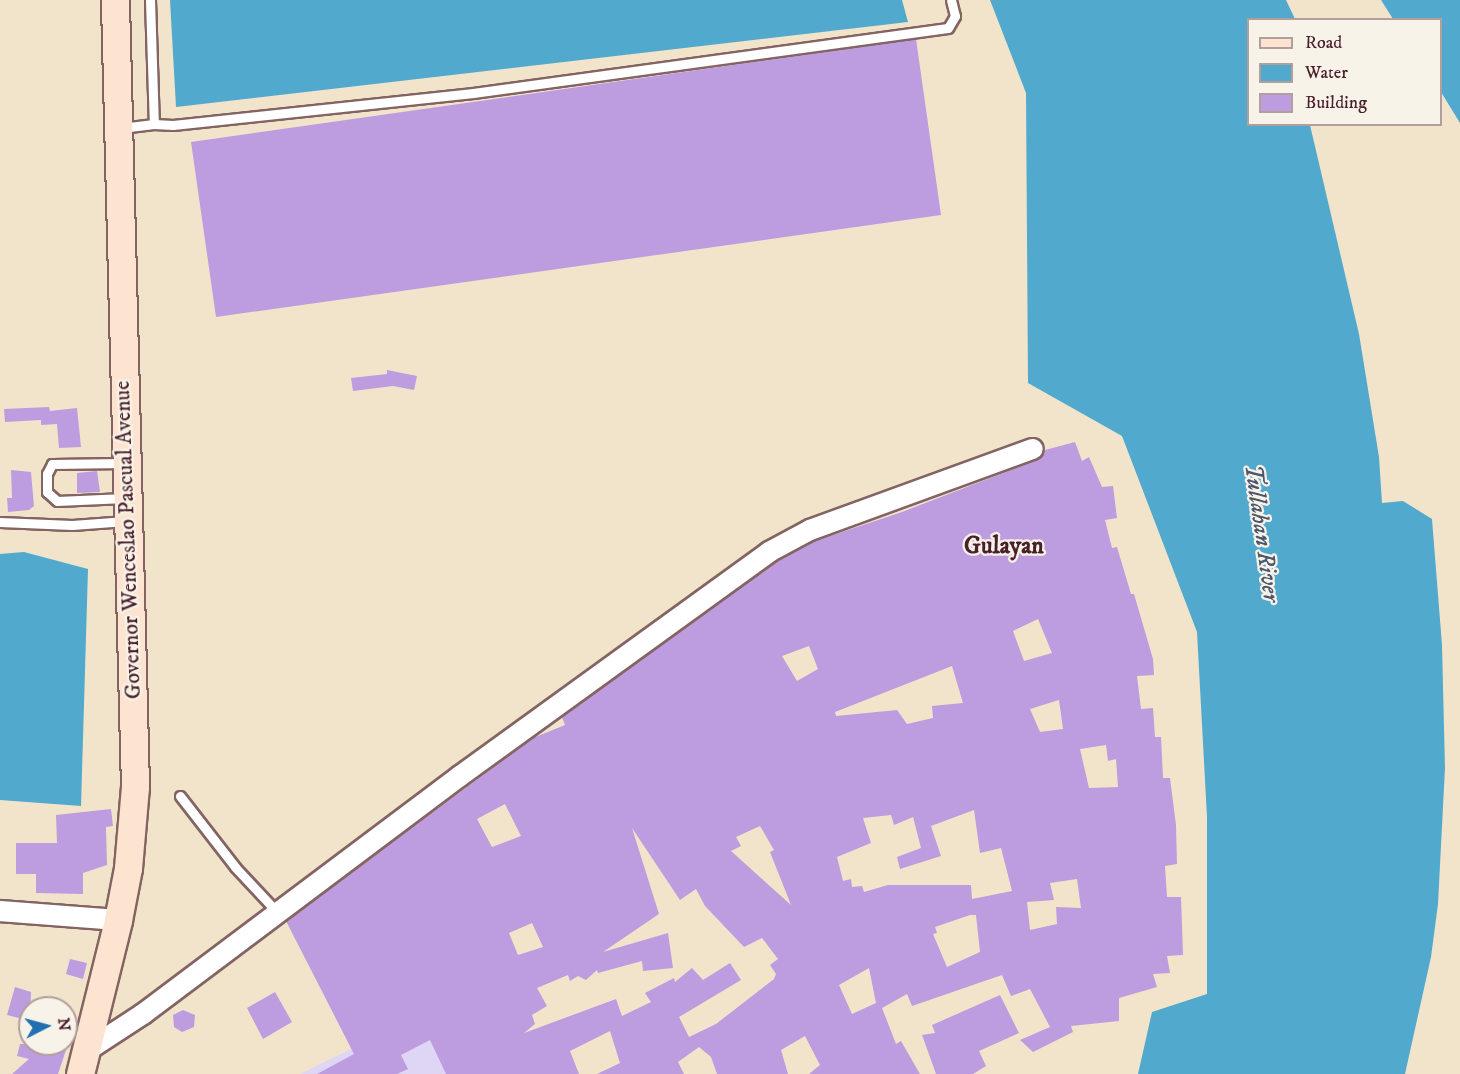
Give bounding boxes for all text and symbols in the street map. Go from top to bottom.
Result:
legend [1247,18,1442,126]
text: Road [1305,32,1342,54]
text: Water [1305,62,1348,84]
text: Building [1305,92,1367,114]
street label: Governor Wenceslao Pascual Avenue [109,380,147,700]
water label: Tullahan River [1237,462,1285,604]
district label: Gulayan [964,533,1044,561]
north arrow [18,996,78,1056]
text: N [53,1017,75,1032]

